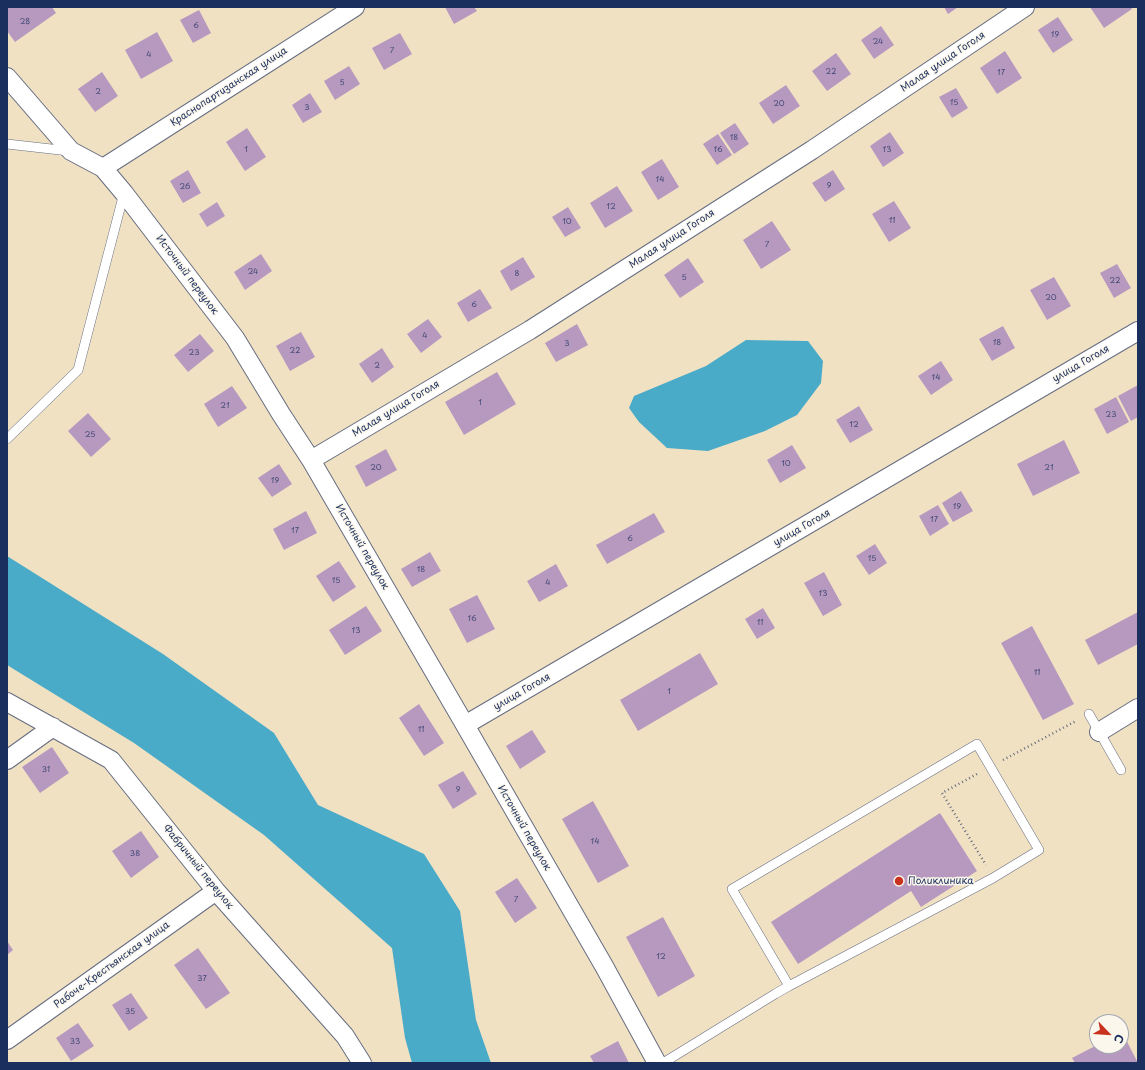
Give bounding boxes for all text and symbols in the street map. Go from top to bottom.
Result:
house number: 28 [20,17,30,27]
house number: 6 [193,21,199,31]
street label: Малая улица Гоголя [898,29,988,95]
house number: 19 [1051,30,1059,40]
house number: 24 [873,37,883,47]
street label: Краснопартизанская улица [168,45,290,129]
house number: 7 [390,46,394,56]
house number: 4 [146,50,152,60]
house number: 22 [826,67,836,77]
house number: 17 [997,68,1005,78]
house number: 5 [339,78,345,88]
house number: 2 [95,87,101,97]
house number: 15 [950,98,958,108]
house number: 20 [773,99,785,109]
house number: 3 [304,103,310,113]
house number: 18 [730,133,738,143]
house number: 1 [244,145,248,155]
house number: 16 [713,145,723,155]
house number: 13 [883,145,891,155]
house number: 14 [656,175,664,185]
house number: 9 [827,181,831,191]
house number: 26 [180,182,190,192]
house number: 12 [606,202,616,212]
street label: Малая улица Гоголя [627,207,717,271]
house number: 11 [889,216,895,226]
house number: 10 [562,217,572,227]
street label: Источный переулок [153,233,221,317]
house number: 7 [765,240,769,250]
house number: 24 [248,267,258,277]
house number: 8 [515,269,519,279]
house number: 5 [681,273,687,283]
house number: 22 [1110,276,1120,286]
house number: 20 [1045,293,1057,303]
house number: 6 [471,300,477,310]
house number: 4 [422,331,428,341]
house number: 18 [993,338,1001,348]
house number: 3 [564,339,570,349]
street label: улица Гоголя [1050,343,1112,385]
house number: 22 [290,346,300,356]
house number: 23 [189,348,199,358]
house number: 2 [374,361,380,371]
house number: 14 [932,373,940,383]
street label: Малая улица Гоголя [350,378,442,440]
house number: 1 [478,398,482,408]
house number: 21 [220,401,230,411]
house number: 23 [1106,410,1116,420]
house number: 12 [849,420,859,430]
house number: 25 [85,430,95,440]
house number: 10 [781,459,791,469]
house number: 20 [370,463,382,473]
house number: 21 [1044,463,1054,473]
house number: 19 [271,476,279,486]
street label: Источный переулок [333,502,391,592]
house number: 19 [953,502,961,512]
street label: улица Гоголя [771,507,833,549]
house number: 17 [930,515,938,525]
house number: 17 [291,526,299,536]
house number: 6 [627,534,633,544]
house number: 15 [868,554,876,564]
house number: 18 [417,565,425,575]
house number: 15 [332,576,340,586]
house number: 4 [545,578,551,588]
house number: 13 [819,589,827,599]
house number: 16 [467,614,477,624]
house number: 11 [757,618,763,628]
house number: 13 [352,626,360,636]
house number: 11 [1034,668,1040,678]
street label: улица Гоголя [491,671,553,713]
house number: 1 [667,687,671,697]
house number: 11 [418,725,424,735]
house number: 31 [42,765,50,775]
street label: Источный переулок [495,783,553,873]
house number: 9 [456,785,460,795]
street label: Фабричный переулок [160,822,236,912]
house number: 14 [591,837,599,847]
house number: 38 [130,849,140,859]
marker: Поликлиника [893,875,905,887]
place label: Поликлиника [908,875,974,887]
house number: 7 [514,895,518,905]
street label: Рабоче-Крестьянская улица [52,919,172,1011]
house number: 12 [656,952,666,962]
house number: 37 [197,974,207,984]
house number: 35 [125,1007,135,1017]
north arrow [1089,1014,1129,1054]
text: С [1110,1032,1129,1046]
house number: 33 [70,1037,80,1047]

